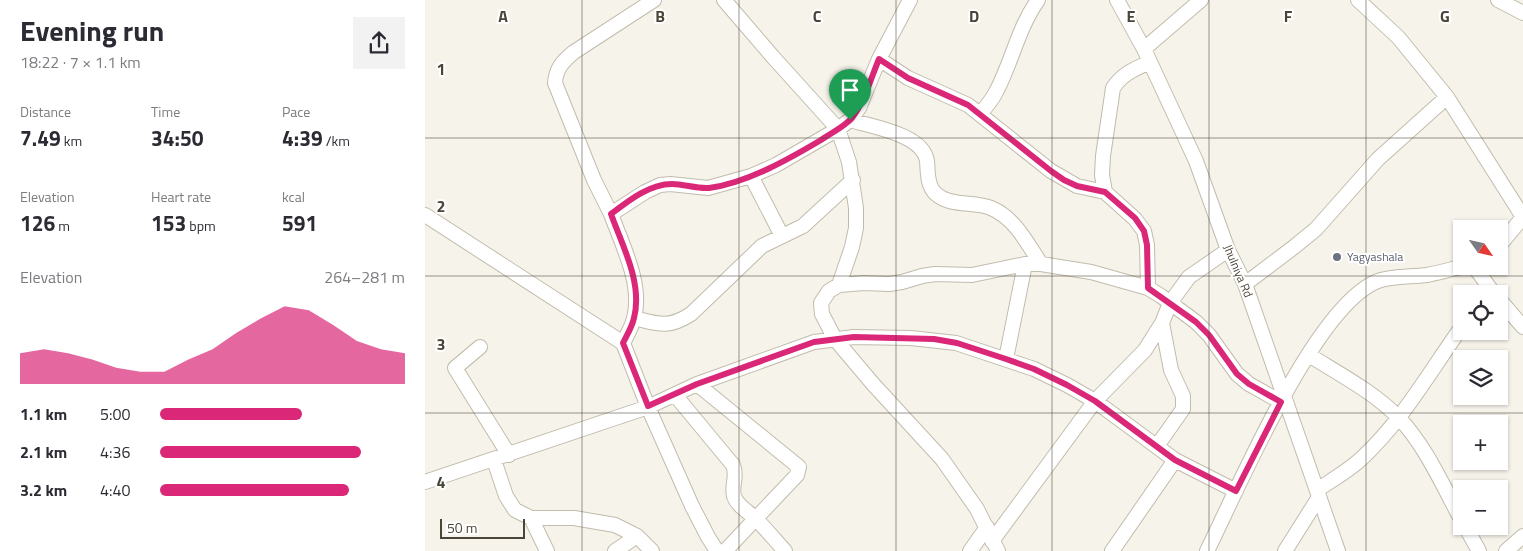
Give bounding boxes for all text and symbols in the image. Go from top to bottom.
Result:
text: A [498,4,508,28]
text: B [655,4,665,28]
text: C [813,4,822,28]
text: D [969,4,979,28]
text: E [1127,4,1136,28]
text: F [1284,4,1293,28]
text: G [1440,4,1450,28]
text: Evening run [20,9,164,52]
button: share [353,17,405,69]
text: 18:22 · 7 × 1.1 km [20,50,141,74]
text: 1 [437,57,445,81]
pin [829,69,871,120]
icon: arrive [836,76,864,104]
text: Distance [20,101,71,122]
text: Time [151,101,180,122]
text: Pace [282,101,310,122]
text: 7.49 [20,122,61,154]
text: 34:50 [151,122,203,154]
text: 4:39 [282,122,323,154]
text: km [61,130,82,151]
text: /km [323,130,350,151]
text: Elevation [20,186,74,207]
text: Heart rate [151,186,211,207]
text: kcal [282,186,305,207]
text: 2 [437,194,445,218]
text: 126 [20,207,55,239]
text: 153 [151,207,186,239]
text: 591 [282,207,317,239]
text: m [55,215,70,236]
text: bpm [186,215,216,236]
north arrow [1453,220,1507,275]
map controls [1453,220,1508,535]
street label: Jhulniya Rd [1219,241,1258,300]
place label: Yagyashala [1347,247,1403,266]
marker: Yagyashala [1331,251,1343,263]
text: Elevation [20,265,82,289]
text: 264–281 m [324,265,405,289]
button: locate [1453,285,1508,340]
text: 3 [437,332,445,356]
button: layers [1453,350,1508,405]
text: 1.1 km [20,402,67,426]
text: 5:00 [100,402,130,426]
button: + [1453,415,1508,470]
text: 2.1 km [20,440,67,464]
text: 4:36 [100,440,130,464]
text: 4 [437,470,446,494]
text: 3.2 km [20,478,67,502]
text: 4:40 [100,478,130,502]
button: − [1453,480,1508,535]
scale bar [440,516,525,539]
text: 50 m [447,517,477,538]

